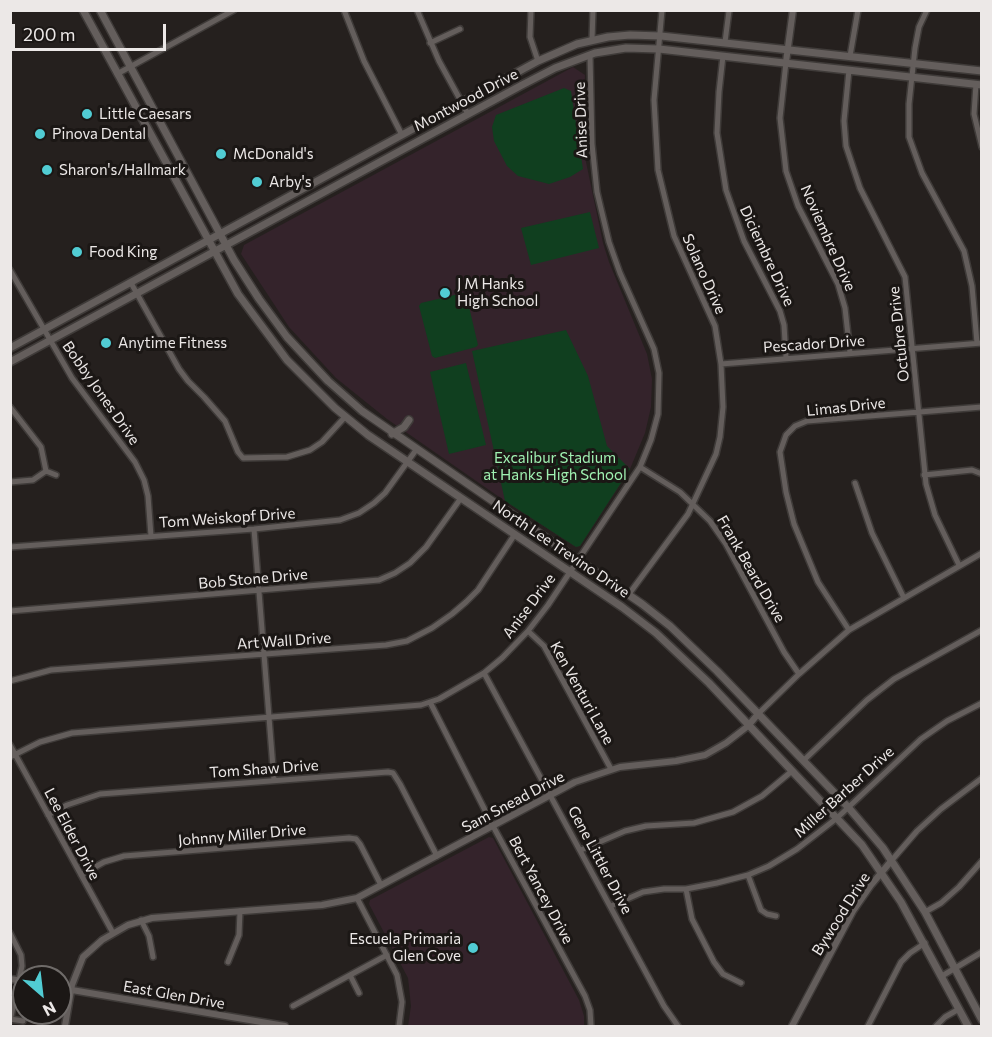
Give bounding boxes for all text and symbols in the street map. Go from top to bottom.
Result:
scale bar [15,12,170,50]
text: 200 m [23,23,76,45]
street label: Montwood Drive [411,65,521,135]
street label: Anise Drive [571,81,591,159]
place label: Little Caesars [99,105,192,123]
marker: Little Caesars [80,107,94,121]
place label: Pinova Dental [52,125,146,143]
marker: Pinova Dental [33,127,47,141]
place label: McDonald's [233,145,314,163]
marker: McDonald's [214,147,228,161]
place label: Sharon's/Hallmark [59,161,186,179]
marker: Sharon's/Hallmark [40,163,54,177]
place label: Arby's [269,173,312,191]
marker: Arby's [250,175,264,189]
street label: Noviembre Drive [797,182,859,294]
street label: Diciembre Drive [736,203,798,309]
street label: Solano Drive [678,231,730,317]
place label: Food King [89,243,157,261]
marker: Food King [70,245,84,259]
place label: J M Hanks High School [457,275,538,310]
street label: Octubre Drive [885,285,913,383]
marker: J M Hanks High School [438,286,452,300]
street label: Pescador Drive [763,331,865,357]
place label: Anytime Fitness [118,334,227,352]
marker: Anytime Fitness [99,336,113,350]
street label: Bobby Jones Drive [58,338,144,448]
street label: Limas Drive [806,394,886,420]
park label: Excalibur Stadium at Hanks High School [483,449,627,484]
street label: North Lee Trevino Drive [489,496,633,602]
street label: Tom Weiskopf Drive [158,504,296,532]
street label: Frank Beard Drive [713,512,789,626]
street label: Bob Stone Drive [198,565,308,593]
street label: Anise Drive [499,570,559,642]
street label: Art Wall Drive [236,629,332,653]
street label: Ken Venturi Lane [546,638,618,748]
street label: Miller Barber Drive [790,742,898,842]
street label: Tom Shaw Drive [209,756,319,782]
street label: Sam Snead Drive [459,767,567,837]
street label: Lee Elder Drive [40,785,104,883]
street label: Gene Littler Drive [564,803,636,917]
street label: Johnny Miller Drive [177,820,307,850]
street label: Bert Yancey Drive [505,833,577,947]
street label: Bywood Drive [808,869,874,959]
place label: Escuela Primaria Glen Cove [349,930,461,965]
marker: Escuela Primaria Glen Cove [466,941,480,955]
north arrow [12,965,72,1025]
street label: East Glen Drive [122,977,226,1013]
text: N [40,998,60,1021]

